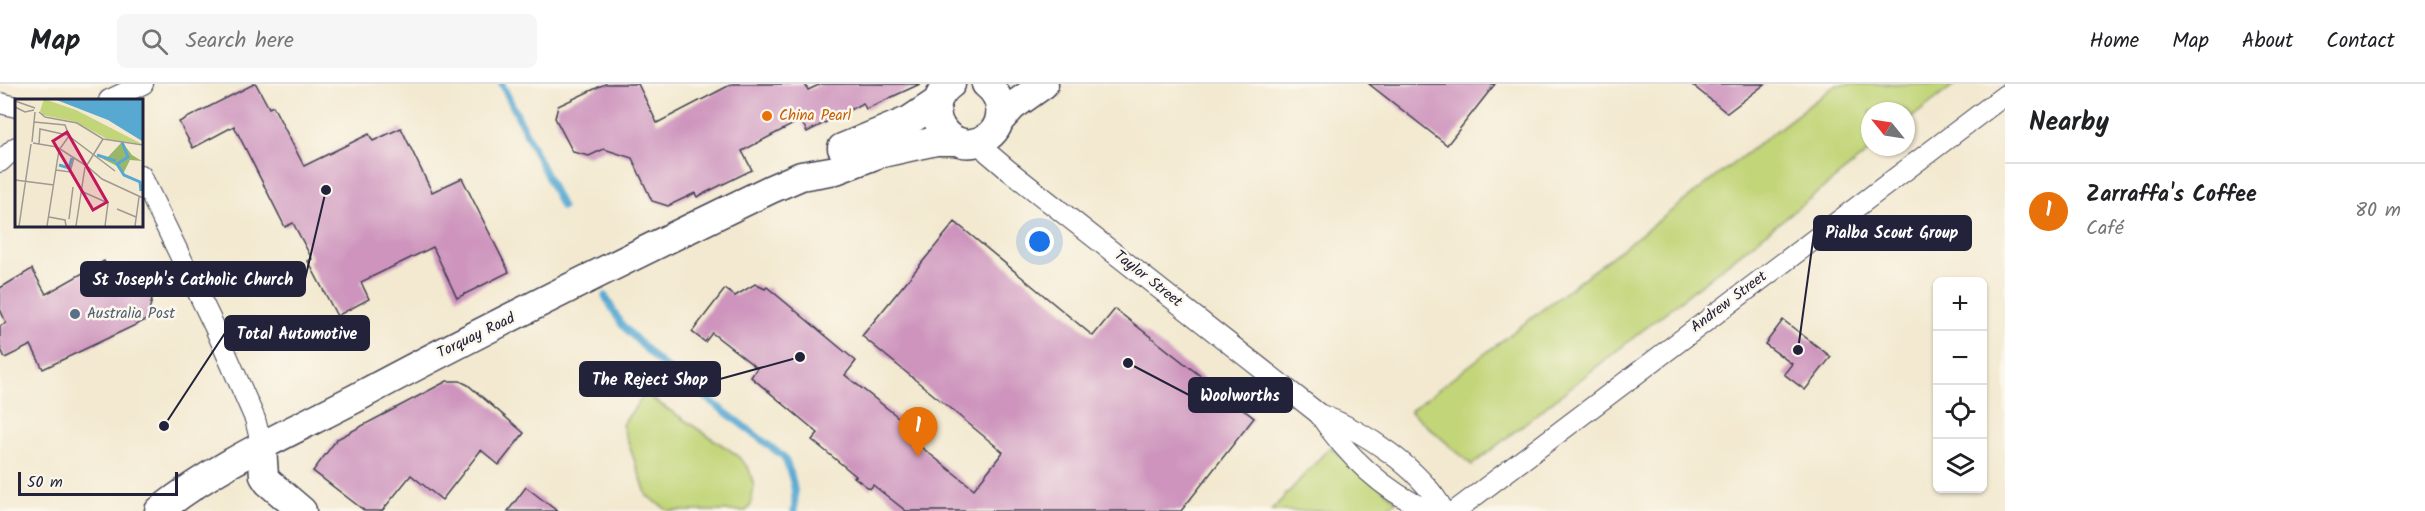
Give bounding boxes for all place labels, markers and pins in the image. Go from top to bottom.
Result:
place label: China Pearl [779,104,852,128]
marker: China Pearl [760,109,774,123]
callout: Pialba Scout Group [1814,216,1971,250]
callout: St Joseph's Catholic Church [81,262,305,296]
place label: Australia Post [87,302,175,326]
marker: Australia Post [68,307,82,321]
callout: Total Automotive [225,316,369,350]
callout: The Reject Shop [580,362,720,396]
callout: Woolworths [1189,378,1292,412]
pin: 1 [898,408,938,457]

